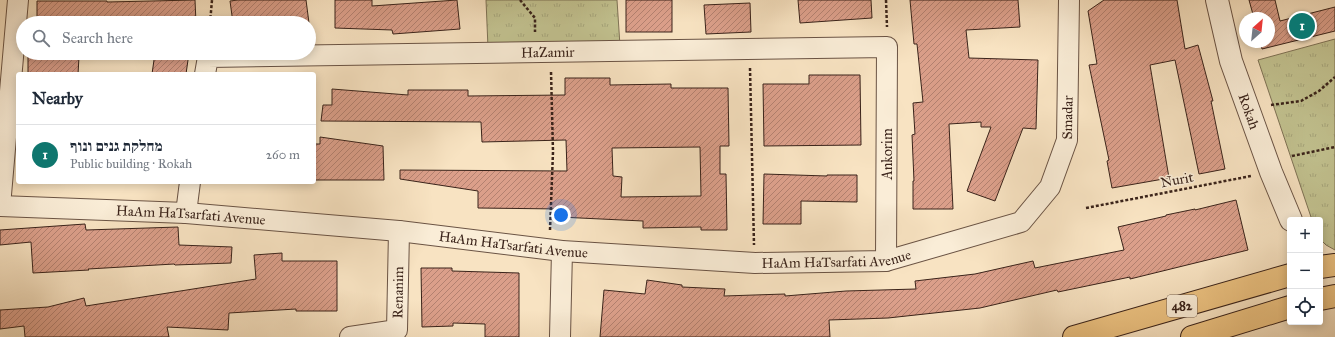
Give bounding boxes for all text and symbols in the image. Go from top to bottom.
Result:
pin: 1 [1289,11,1315,41]
north arrow [1239,12,1275,48]
search box [16,16,316,60]
icon: search [30,27,52,49]
text: Search here [62,29,133,47]
street label: HaZamir [521,43,575,61]
text: Nearby [32,88,83,109]
street label: Rokah [1235,91,1263,132]
street label: Smadar [1059,95,1076,140]
street label: Ankorim [879,128,896,181]
text: מחלקת גנים ונוף [70,137,163,155]
text: 1 [42,147,48,163]
text: 260 m [266,147,300,163]
text: Public building · Rokah [70,156,192,172]
street label: Nurit [1159,168,1195,192]
street label: HaAm HaTsarfati Avenue [116,202,266,228]
your location [551,205,571,225]
map controls [1287,217,1323,325]
button: + [1287,217,1323,253]
street label: HaAm HaTsarfati Avenue [438,227,589,261]
street label: HaAm HaTsarfati Avenue [761,246,913,271]
button: − [1287,253,1323,289]
street label: Renanim [389,266,407,319]
button: locate [1287,289,1323,325]
road number: 482 [1167,295,1197,317]

